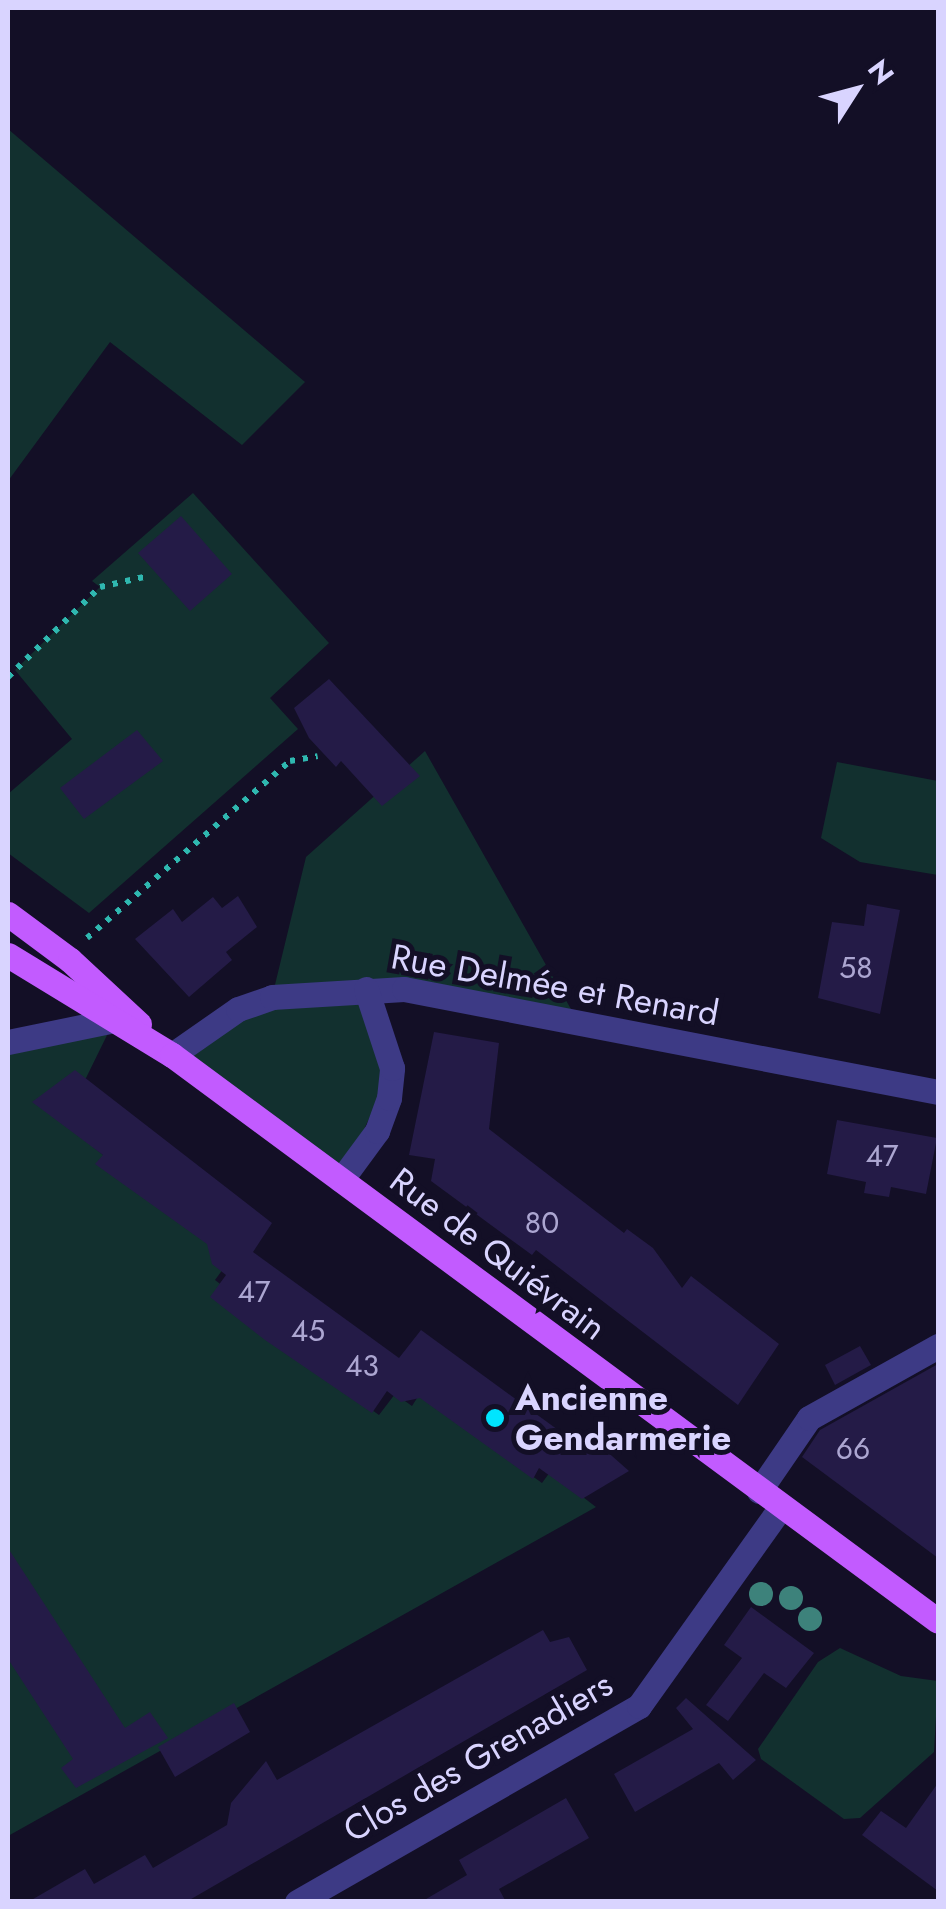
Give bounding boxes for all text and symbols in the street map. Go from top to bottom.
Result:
north arrow [806,40,906,140]
text: N [858,51,904,93]
street label: Rue Delmée et Renard [388,935,722,1035]
house number: 58 [839,950,873,986]
house number: 47 [865,1138,899,1174]
street label: Rue de Quiévrain [382,1159,614,1349]
house number: 80 [525,1205,559,1241]
house number: 47 [237,1274,271,1310]
house number: 45 [291,1313,325,1349]
house number: 43 [345,1348,379,1384]
place label: Ancienne Gendarmerie [515,1377,731,1459]
marker: Ancienne Gendarmerie [484,1407,506,1429]
house number: 66 [836,1431,870,1467]
street label: Clos des Grenadiers [336,1663,620,1851]

